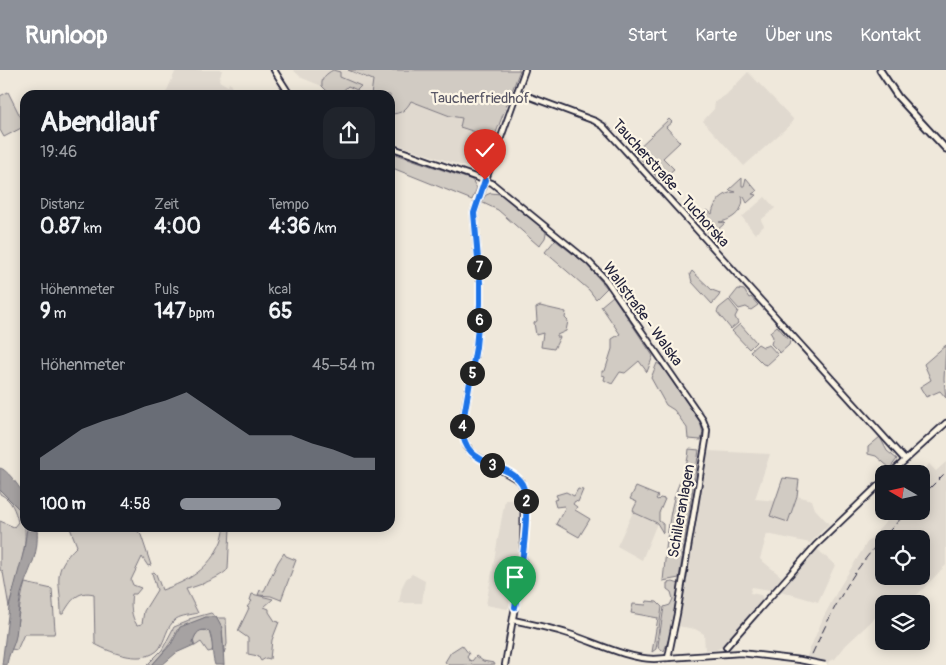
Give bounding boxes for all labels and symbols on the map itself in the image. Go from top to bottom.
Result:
park label: Taucherfriedhof [430,89,530,108]
street label: Taucherstraße - Tuchorska [608,115,733,251]
pin [464,129,506,180]
pin: 7 [466,254,492,280]
street label: Wallstraße - Walska [599,259,687,370]
pin: 6 [466,308,492,332]
pin: 5 [460,360,484,386]
pin: 4 [450,414,474,438]
pin: 3 [480,452,504,478]
street label: Schilleranlagen [664,463,699,559]
north arrow [875,465,930,520]
pin: 2 [514,488,538,514]
pin [494,556,536,607]

